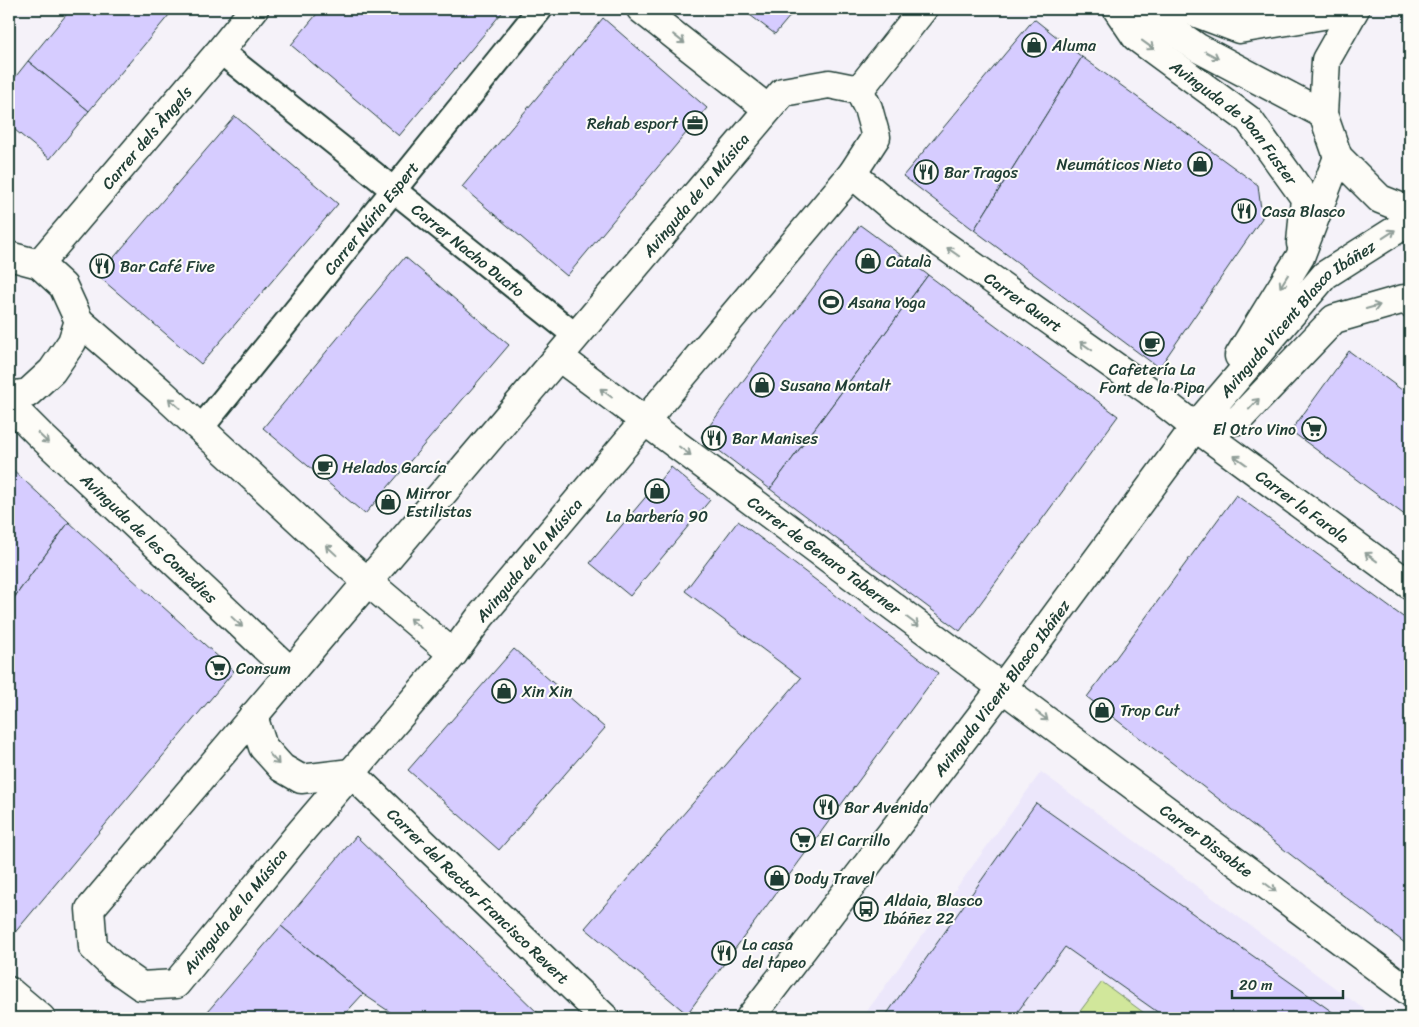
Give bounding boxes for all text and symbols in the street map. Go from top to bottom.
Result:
place label: Aluma [1051,31,1097,60]
shop icon: Aluma [1021,32,1047,58]
one-way arrow [672,34,686,44]
one-way arrow [1141,40,1154,51]
street label: Avinguda de Joan Fuster [1163,51,1307,192]
one-way arrow [1204,51,1218,61]
street label: Carrer dels Àngels [94,78,200,196]
place label: Rehab esport [587,109,679,138]
office icon: Rehab esport [682,110,708,136]
street label: Avinguda de la Música [634,126,757,265]
place label: Neumáticos Nieto [1056,150,1182,179]
shop icon: Neumáticos Nieto [1187,151,1213,177]
street label: Carrer Núria Espert [316,155,426,281]
place label: Bar Tragos [944,158,1018,187]
restaurant icon: Bar Tragos [913,159,939,185]
street label: Carrer Nacho Duato [405,195,531,304]
place label: Casa Blasco [1262,197,1345,226]
restaurant icon: Casa Blasco [1231,198,1257,224]
one-way arrow [1382,229,1396,239]
street label: Avinguda Vicent Blasco Ibáñez [1211,232,1382,405]
place label: Català [886,247,932,276]
one-way arrow [947,247,961,257]
shop icon: Català [855,248,881,274]
place label: Bar Café Five [120,252,215,281]
restaurant icon: Bar Café Five [89,253,115,279]
street label: Carrer Quart [978,264,1069,340]
one-way arrow [1279,274,1289,288]
place label: Asana Yoga [847,288,926,317]
sports icon: Asana Yoga [818,289,844,315]
one-way arrow [1364,302,1380,312]
cafe icon: Cafetería La Font de la Pipa [1139,331,1165,357]
one-way arrow [1079,341,1093,351]
place label: Cafetería La Font de la Pipa [1100,355,1205,402]
place label: Susana Montalt [780,371,891,400]
shop icon: Susana Montalt [749,372,775,398]
one-way arrow [600,387,613,398]
one-way arrow [167,397,180,409]
one-way arrow [1248,397,1260,410]
place label: El Otro Vino [1213,415,1296,444]
supermarket icon: El Otro Vino [1301,416,1327,442]
place label: Bar Manises [732,424,818,453]
restaurant icon: Bar Manises [701,425,727,451]
one-way arrow [37,432,49,444]
one-way arrow [678,445,691,456]
place label: Helados García [342,453,447,482]
cafe icon: Helados García [312,454,338,480]
one-way arrow [1234,455,1247,466]
street label: Carrer la Farola [1249,462,1356,551]
street label: Avinguda de les Comèdies [73,465,225,611]
shop icon: La barbería 90 [644,478,670,504]
place label: Mirror Estilistas [406,479,472,526]
street label: Carrer de Genaro Taberner [741,488,909,623]
shop icon: Mirror Estilistas [375,489,401,515]
street label: Avinguda de la Música [467,491,590,630]
place label: La barbería 90 [606,502,708,531]
one-way arrow [325,544,337,556]
one-way arrow [1365,551,1378,562]
street label: Avinguda Vicent Blasco Ibáñez [925,593,1078,783]
one-way arrow [231,616,244,628]
one-way arrow [906,616,919,627]
one-way arrow [409,618,422,629]
place label: Consum [236,654,291,683]
supermarket icon: Consum [205,655,231,681]
place label: Xin Xin [521,677,573,706]
shop icon: Xin Xin [491,678,517,704]
place label: Trop Cut [1120,696,1180,725]
shop icon: Trop Cut [1089,697,1115,723]
one-way arrow [1035,711,1049,721]
one-way arrow [268,753,280,766]
place label: Bar Avenida [844,793,929,822]
restaurant icon: Bar Avenida [813,794,839,820]
street label: Carrer Dissabte [1154,795,1260,885]
street label: Carrer del Rector Francisco Revert [380,800,576,991]
place label: El Carrillo [820,826,890,855]
supermarket icon: El Carrillo [790,827,816,853]
street label: Avinguda de la Música [174,842,295,981]
place label: Dody Travel [794,864,875,893]
shop icon: Dody Travel [764,865,790,891]
one-way arrow [1263,882,1277,892]
place label: Aldaia, Blasco Ibáñez 22 [883,886,983,933]
bus stop icon: Aldaia, Blasco Ibáñez 22 [853,896,879,922]
place label: La casa del tapeo [742,930,806,977]
restaurant icon: La casa del tapeo [711,940,737,966]
scale bar [1232,967,1343,999]
text: 20 m [1239,972,1273,998]

